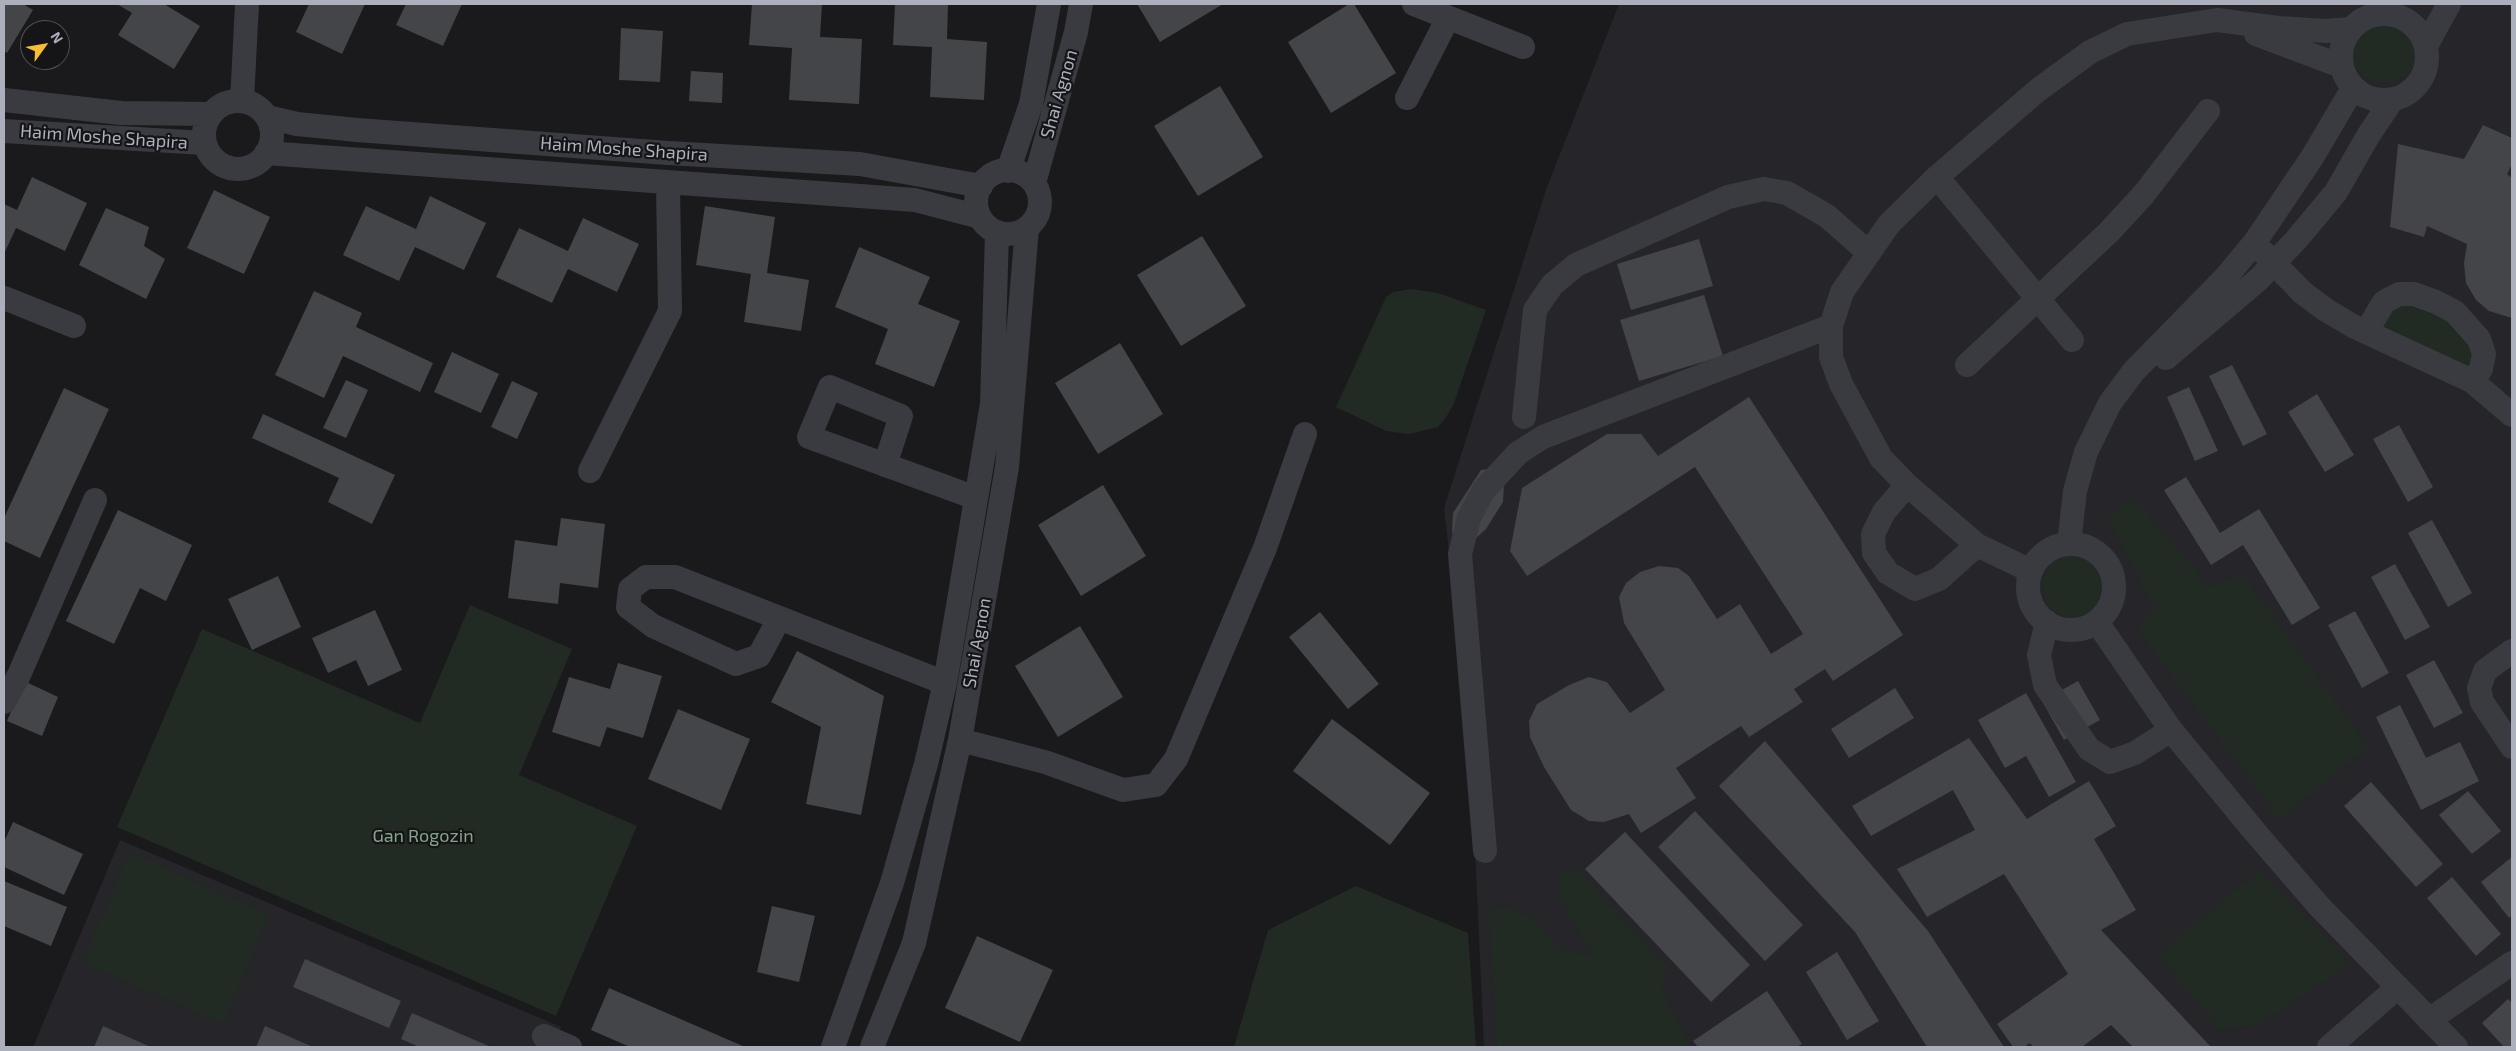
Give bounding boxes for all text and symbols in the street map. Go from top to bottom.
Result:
north arrow [20,20,70,70]
text: N [47,29,67,46]
street label: Shai Agnon [1036,47,1082,141]
street label: Haim Moshe Shapira [20,120,188,154]
street label: Haim Moshe Shapira [540,132,708,166]
street label: Shai Agnon [958,596,996,690]
park label: Gan Rogozin [372,825,474,847]

